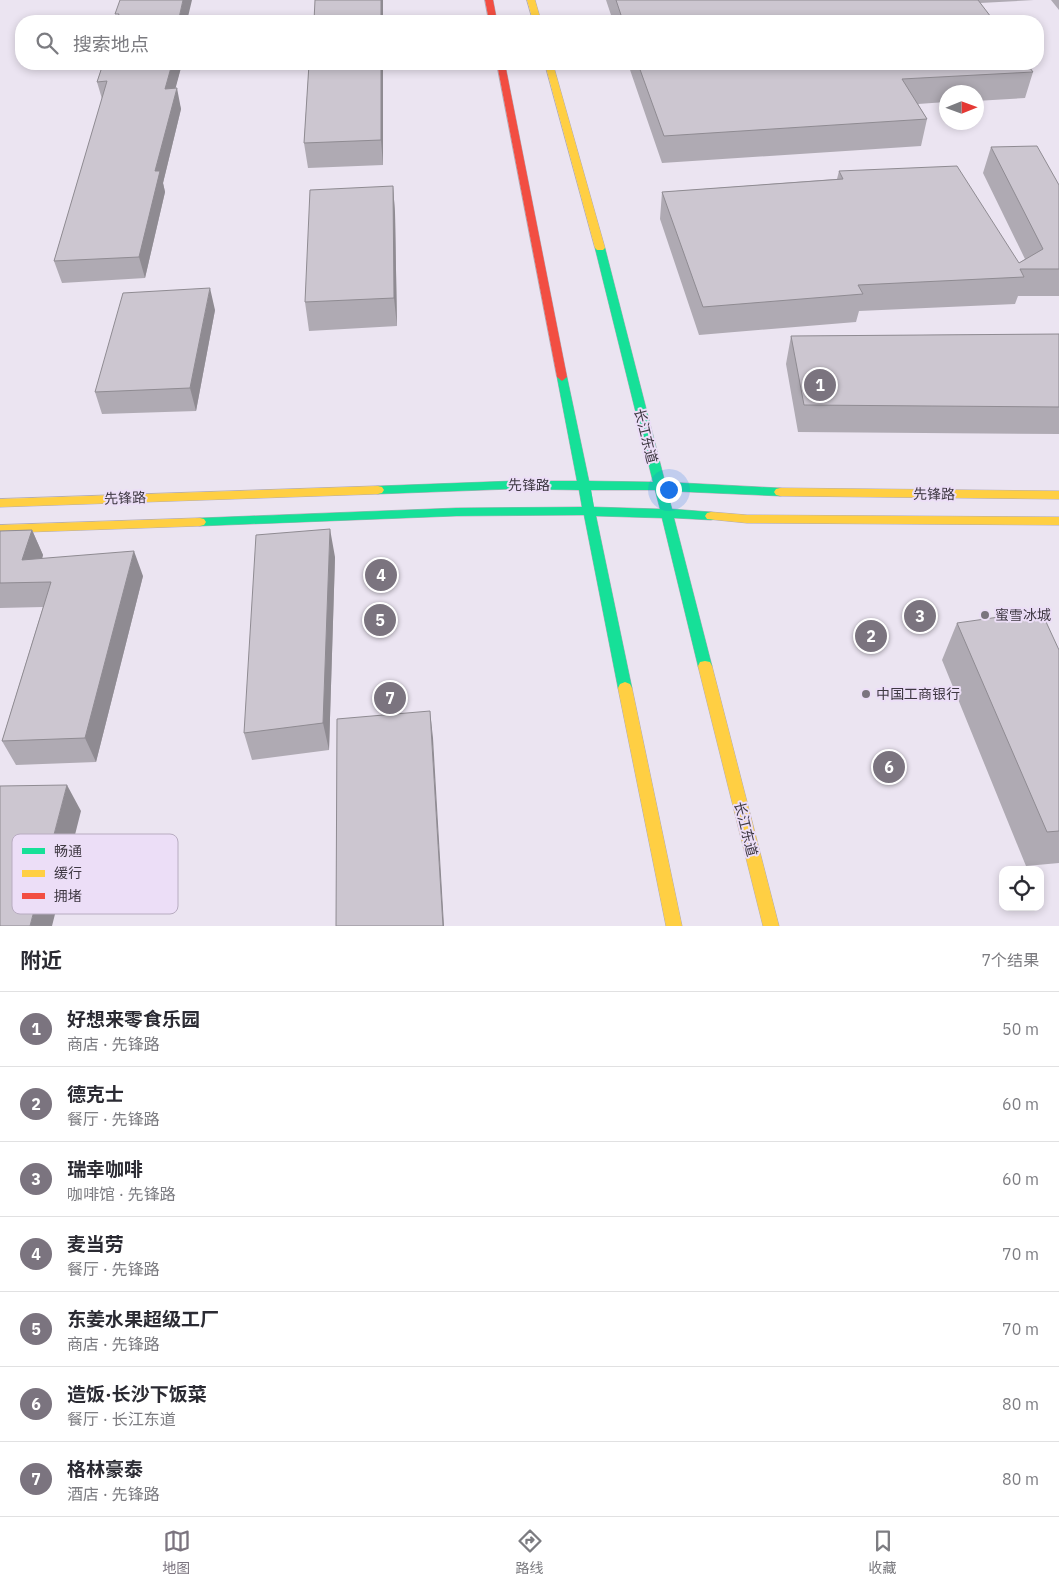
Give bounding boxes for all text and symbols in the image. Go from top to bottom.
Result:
search box [15,15,1044,70]
icon: search [33,29,61,57]
text: 搜索地点 [73,32,149,56]
north arrow [939,85,984,130]
pin: 1 [804,366,836,404]
street label: 长江东道 [630,407,662,465]
street label: 先锋路 [508,476,550,494]
your location [656,477,682,503]
street label: 先锋路 [913,485,955,503]
street label: 先锋路 [104,488,146,508]
pin: 4 [365,556,397,594]
pin: 3 [904,597,936,635]
pin: 5 [364,601,396,639]
place label: 蜜雪冰城 [995,606,1051,624]
marker: 蜜雪冰城 [979,609,991,621]
pin: 2 [855,617,887,655]
pin: 7 [374,679,406,717]
place label: 中国工商银行 [876,685,960,703]
marker: 中国工商银行 [860,688,872,700]
pin: 6 [873,748,905,786]
street label: 长江东道 [730,800,762,858]
legend [12,834,178,914]
text: 畅通 [54,842,82,860]
text: 缓行 [54,864,82,882]
map controls [999,866,1044,911]
button: locate [999,866,1044,911]
text: 拥堵 [54,887,82,905]
text: 附近 [20,946,62,974]
text: 7个结果 [981,950,1039,970]
text: 好想来零食乐园 [67,1007,200,1031]
text: 1 [31,1019,41,1039]
text: 50 m [1002,1019,1039,1039]
text: 商店 · 先锋路 [67,1034,160,1054]
text: 德克士 [67,1082,124,1106]
text: 2 [31,1094,41,1114]
text: 60 m [1002,1094,1039,1114]
text: 餐厅 · 先锋路 [67,1109,160,1129]
text: 瑞幸咖啡 [67,1157,143,1181]
text: 3 [31,1169,41,1189]
text: 60 m [1002,1169,1039,1189]
text: 咖啡馆 · 先锋路 [67,1184,176,1204]
text: 麦当劳 [67,1232,124,1256]
text: 4 [31,1244,41,1264]
text: 70 m [1002,1244,1039,1264]
text: 餐厅 · 先锋路 [67,1259,160,1279]
text: 东姜水果超级工厂 [67,1307,219,1331]
text: 5 [31,1319,41,1339]
text: 70 m [1002,1319,1039,1339]
text: 商店 · 先锋路 [67,1334,160,1354]
text: 造饭·长沙下饭菜 [67,1382,207,1406]
text: 6 [31,1394,41,1414]
text: 80 m [1002,1394,1039,1414]
text: 餐厅 · 长江东道 [67,1409,176,1429]
text: 格林豪泰 [67,1457,143,1481]
text: 7 [31,1469,41,1489]
text: 80 m [1002,1469,1039,1489]
text: 酒店 · 先锋路 [67,1484,160,1504]
tab: 地图 [163,1527,191,1577]
tab: 路线 [516,1527,544,1577]
tab: 收藏 [869,1527,897,1577]

